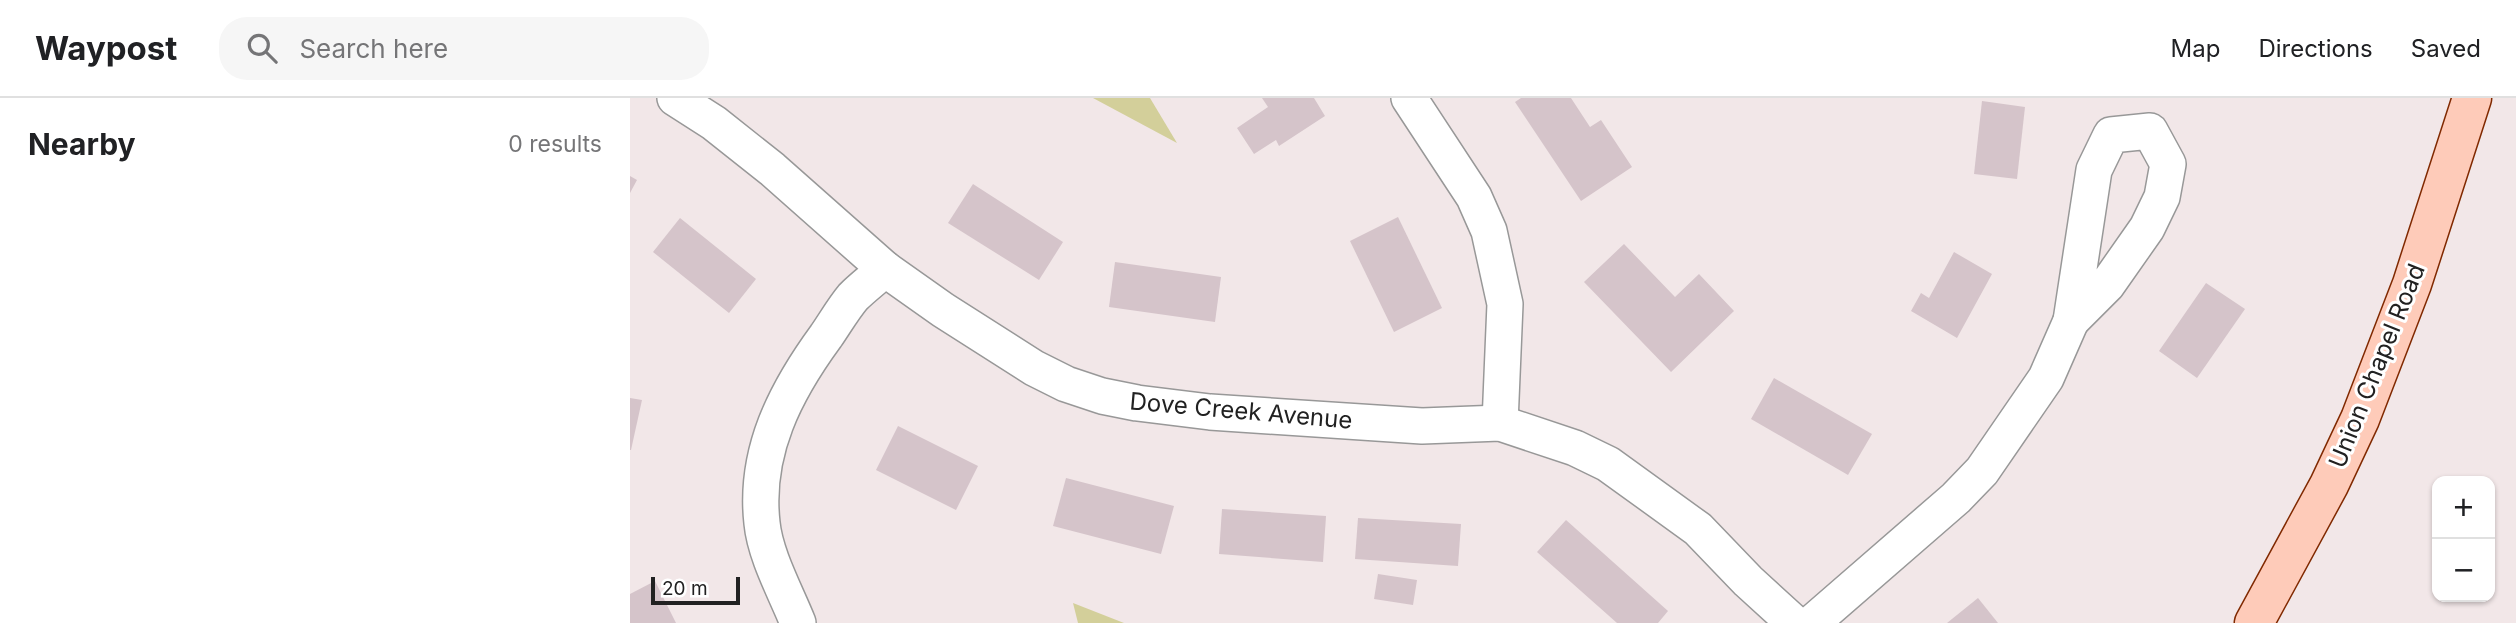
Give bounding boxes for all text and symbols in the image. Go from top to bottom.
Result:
search box [219,17,709,80]
text: Waypost [35,28,177,68]
icon: search [243,29,281,67]
text: Search here [299,33,448,64]
text: Map [2171,34,2220,63]
text: Directions [2258,34,2373,63]
text: Saved [2411,34,2481,63]
text: Nearby [28,126,136,162]
text: 0 results [508,130,602,158]
street label: Union Chapel Road [2322,260,2431,472]
street label: Dove Creek Avenue [1129,386,1354,435]
map controls [2432,476,2495,602]
button: + [2432,476,2495,539]
button: − [2432,539,2495,602]
scale bar [651,574,740,606]
text: 20 m [662,577,708,600]

